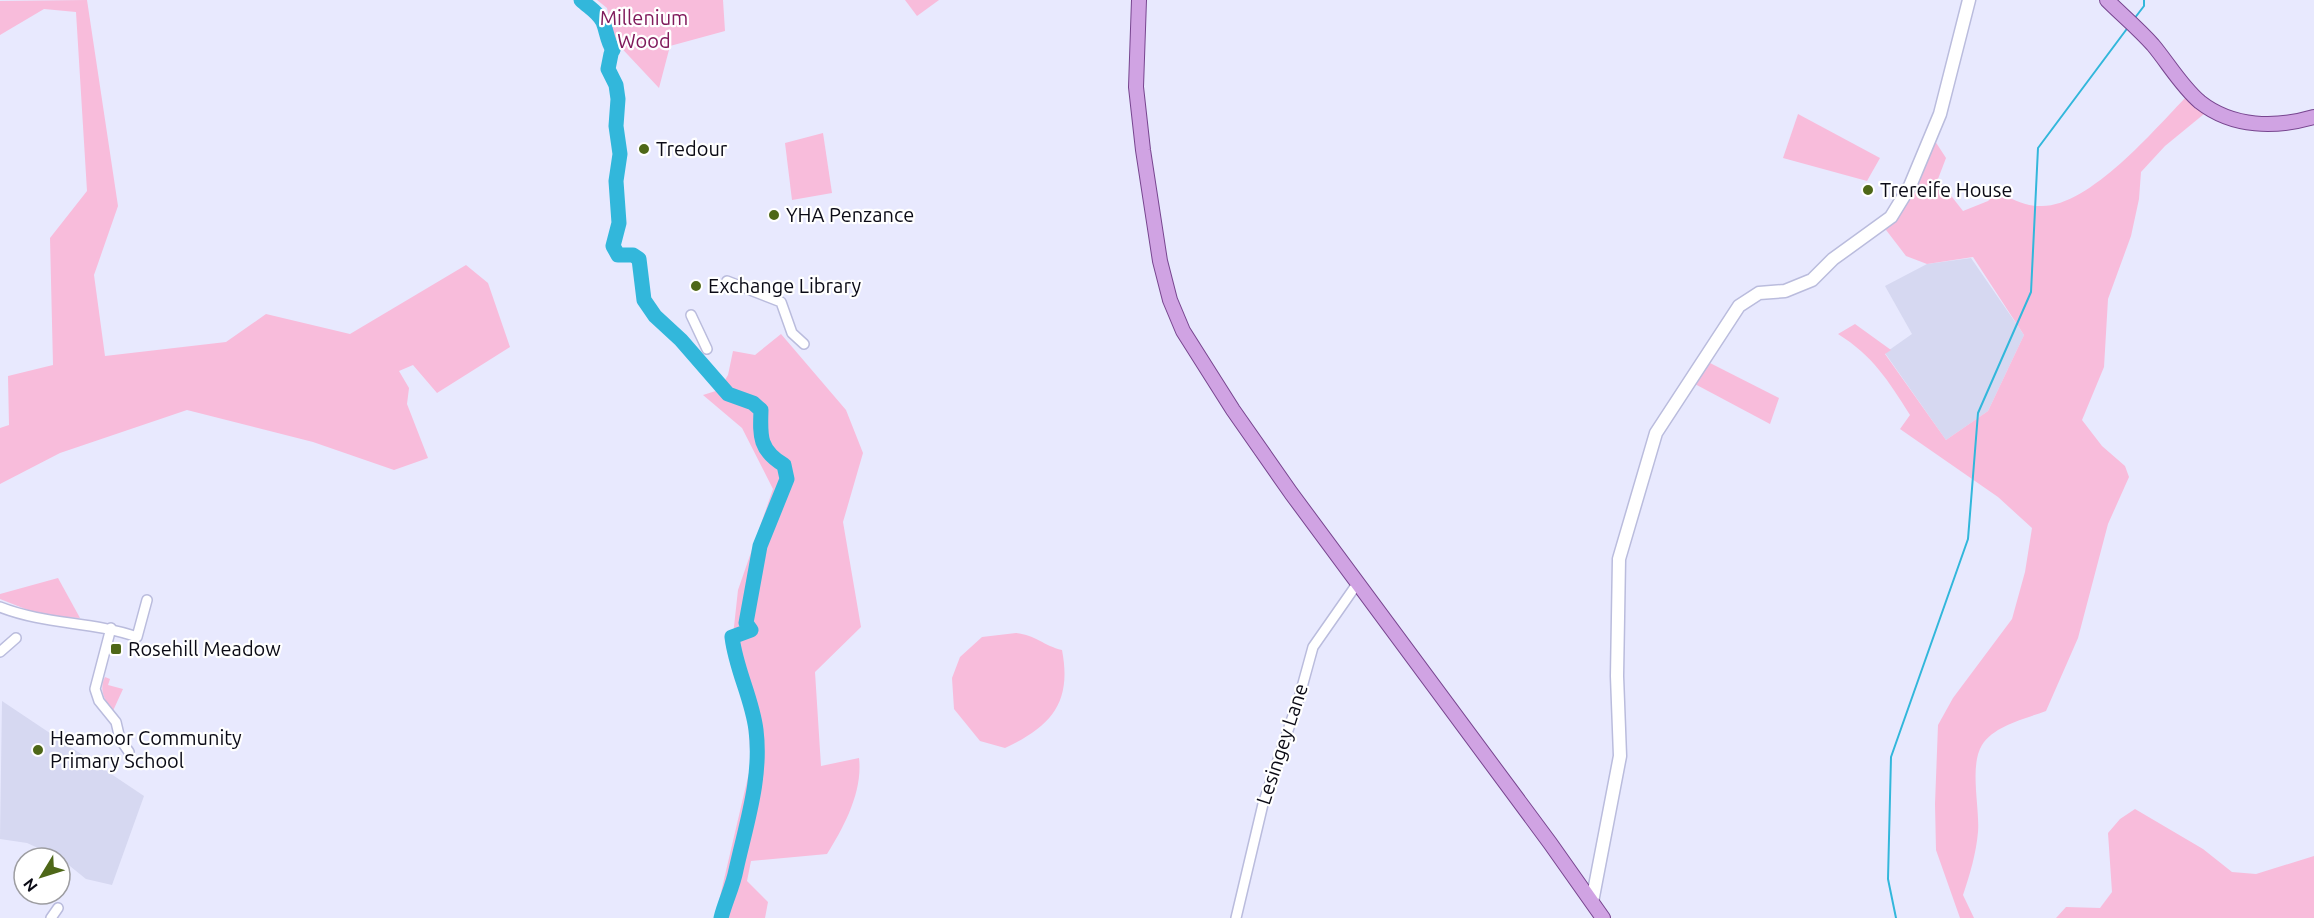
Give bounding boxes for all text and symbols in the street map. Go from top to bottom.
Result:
park label: Millenium Wood [600,6,688,52]
place label: Tredour [656,137,728,160]
marker: Tredour [637,142,651,156]
place label: Trereife House [1880,178,2013,201]
marker: Trereife House [1861,183,1875,197]
place label: YHA Penzance [786,203,914,226]
marker: YHA Penzance [767,208,781,222]
place label: Exchange Library [708,274,861,297]
marker: Exchange Library [689,279,703,293]
place label: Rosehill Meadow [128,637,281,660]
marker: Rosehill Meadow [109,642,123,656]
street label: Lesingey Lane [1251,680,1312,807]
place label: Heamoor Community Primary School [50,726,242,772]
marker: Heamoor Community Primary School [31,743,45,757]
north arrow [12,846,72,906]
text: N [19,875,41,895]

